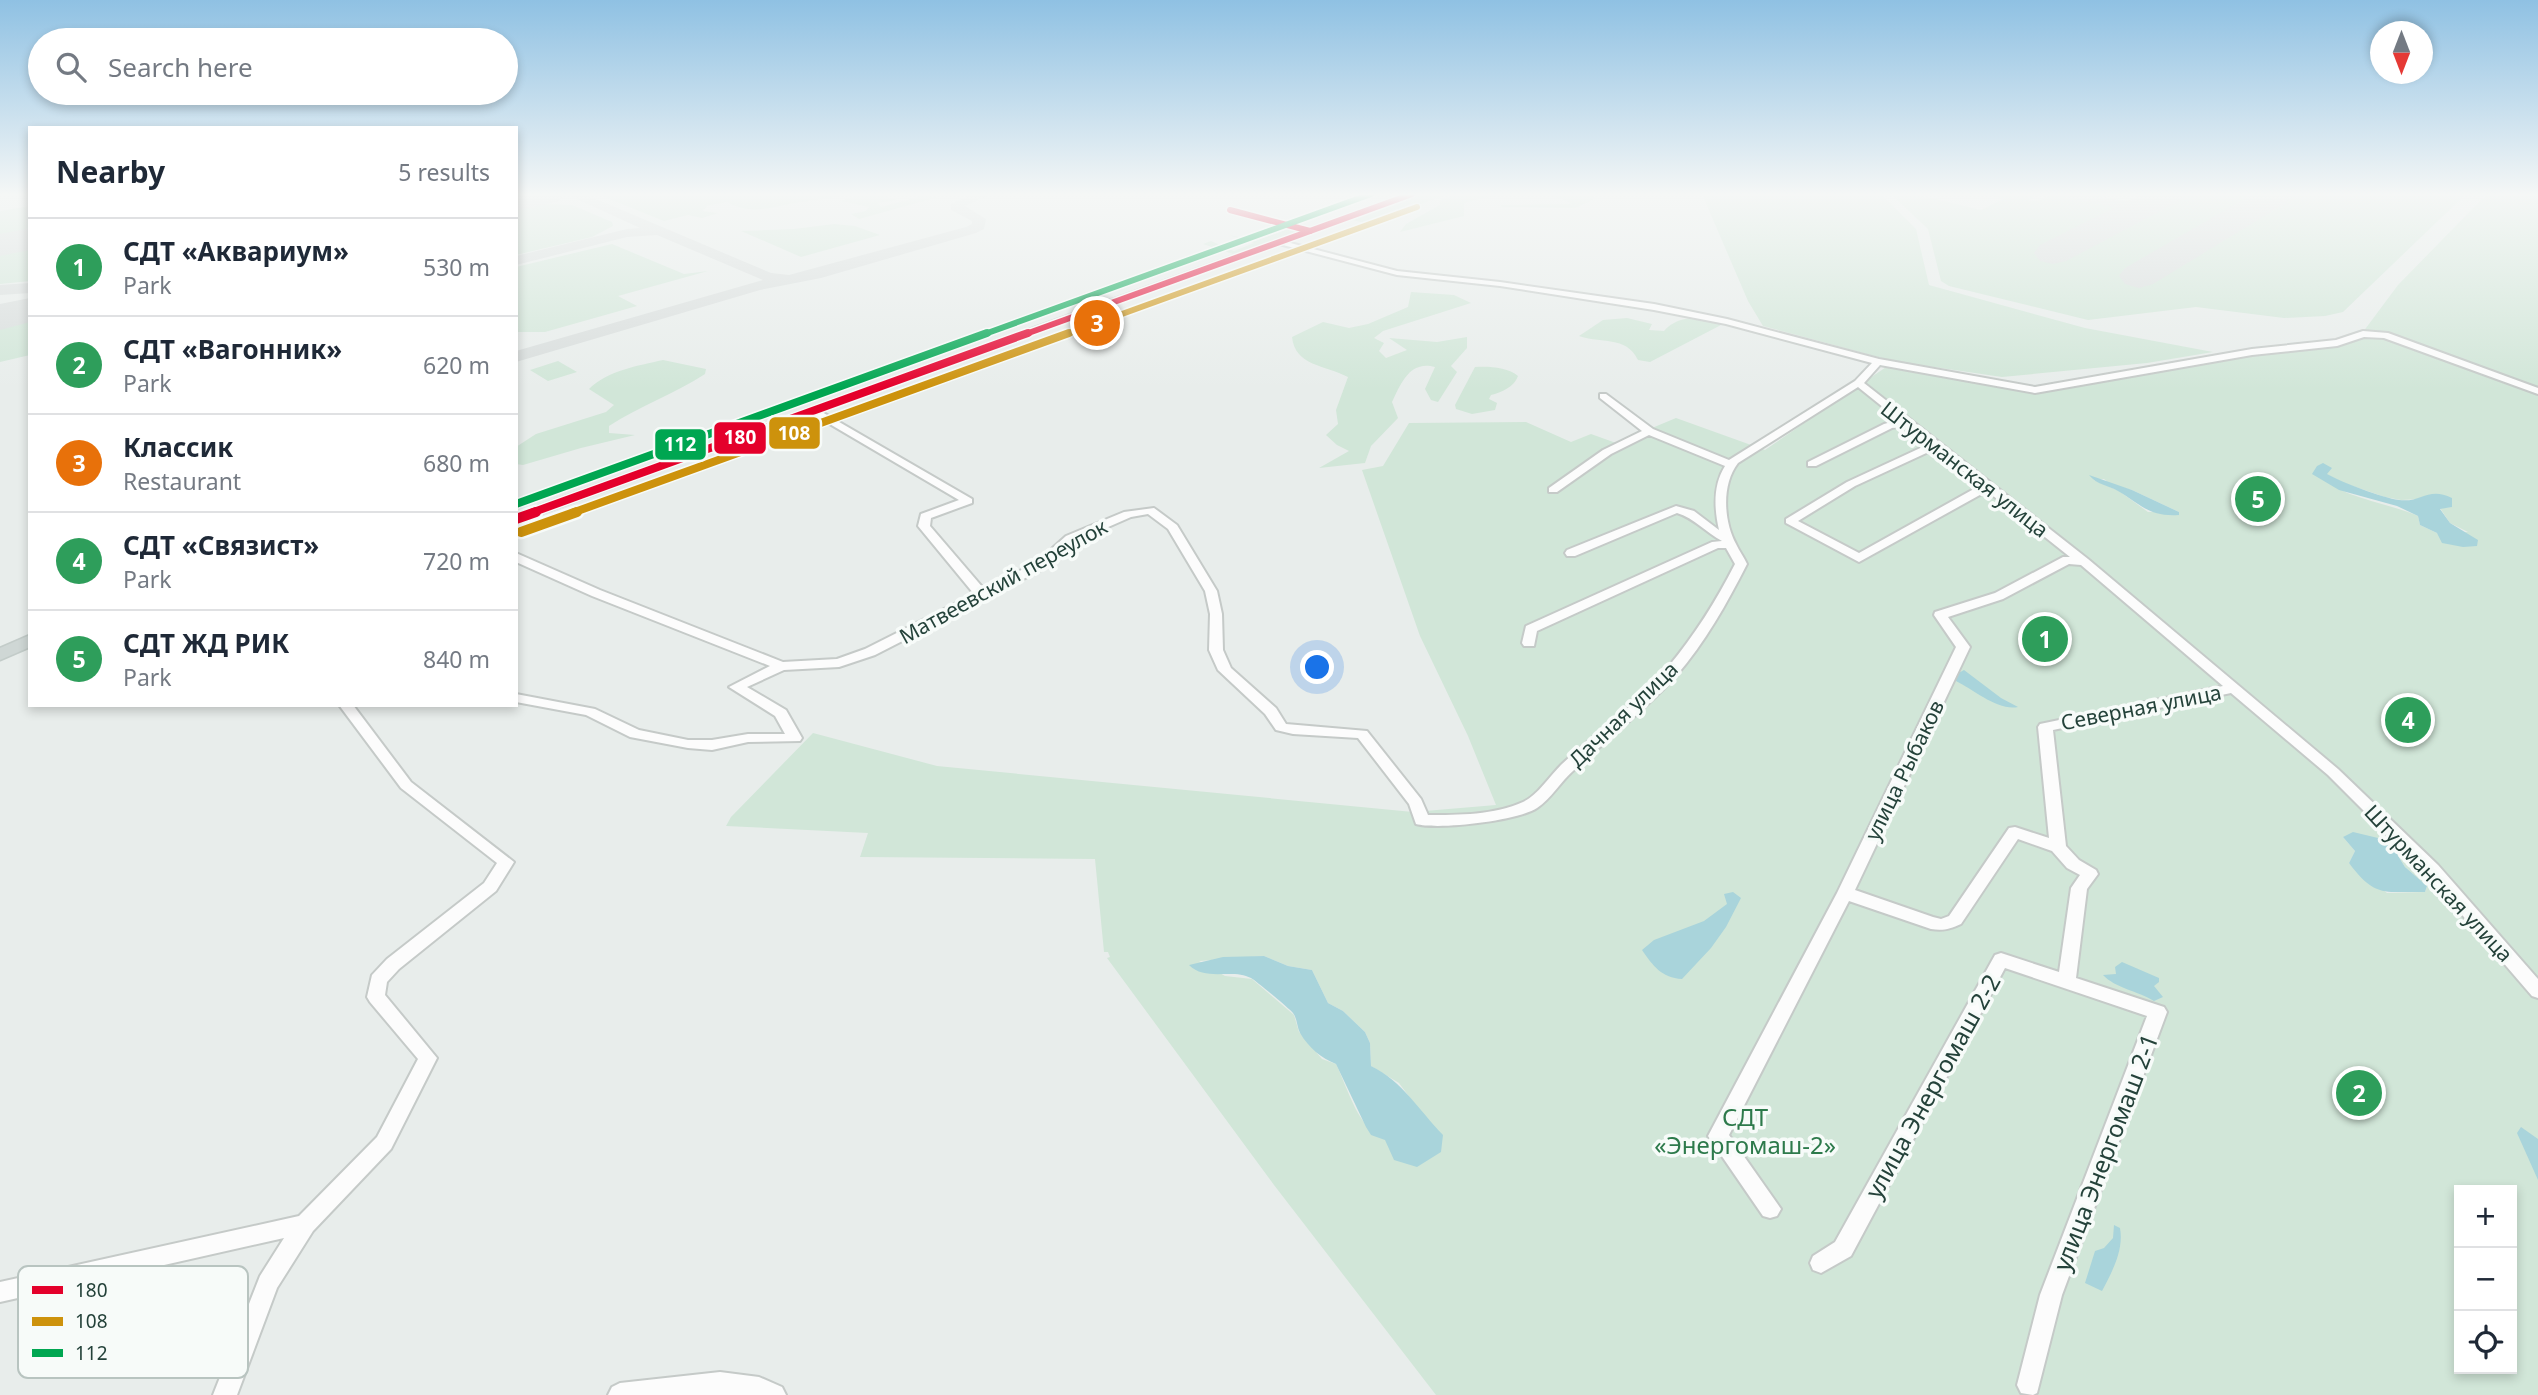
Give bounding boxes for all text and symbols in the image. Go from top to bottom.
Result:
north arrow [2370,21,2433,84]
search box [28,28,518,105]
icon: search [52,48,90,86]
text: Search here [108,49,253,85]
text: Nearby [56,151,165,192]
text: 5 results [398,156,490,188]
text: СДТ «Аквариум» [123,233,349,269]
text: 1 [72,251,86,283]
text: 530 m [423,251,490,283]
text: Park [123,269,172,301]
pin: 3 [1074,297,1120,349]
text: СДТ «Вагонник» [123,331,342,367]
text: 2 [72,349,86,381]
text: 620 m [423,349,490,381]
text: Park [123,367,172,399]
street label: Штурманская улица [1875,395,2055,543]
line badge: 108 [768,416,821,450]
text: 108 [778,420,810,446]
line badge: 180 [713,421,767,455]
text: 180 [724,424,756,450]
line badge: 112 [654,428,707,461]
text: Классик [123,429,233,465]
text: 112 [664,431,696,457]
text: 3 [72,447,86,479]
text: 680 m [423,447,490,479]
text: Restaurant [123,465,241,497]
pin: 5 [2235,473,2281,525]
street label: Матвеевский переулок [894,512,1112,650]
text: СДТ «Связист» [123,527,319,563]
text: 4 [72,545,86,577]
text: 720 m [423,545,490,577]
text: Park [123,563,172,595]
pin: 1 [2022,613,2068,665]
text: СДТ ЖД РИК [123,625,289,661]
text: 5 [72,643,86,675]
text: 840 m [423,643,490,675]
your location [1300,650,1334,684]
street label: Дачная улица [1563,655,1683,773]
text: Park [123,661,172,693]
street label: Северная улица [2058,678,2224,736]
pin: 4 [2385,694,2431,746]
street label: улица Рыбаков [1858,695,1950,845]
street label: Штурманская улица [2359,798,2519,968]
street label: улица Энергомаш 2-2 [1857,968,2007,1204]
street label: улица Энергомаш 2-1 [2045,1029,2165,1275]
pin: 2 [2336,1067,2382,1119]
park label: СДТ «Энергомаш-2» [1654,1100,1836,1161]
map controls [2454,1185,2517,1374]
button: + [2454,1185,2517,1248]
button: − [2454,1248,2517,1311]
legend [18,1266,248,1378]
text: 180 [75,1277,108,1303]
text: 108 [75,1308,108,1334]
button: locate [2454,1311,2517,1374]
text: 112 [75,1340,108,1366]

